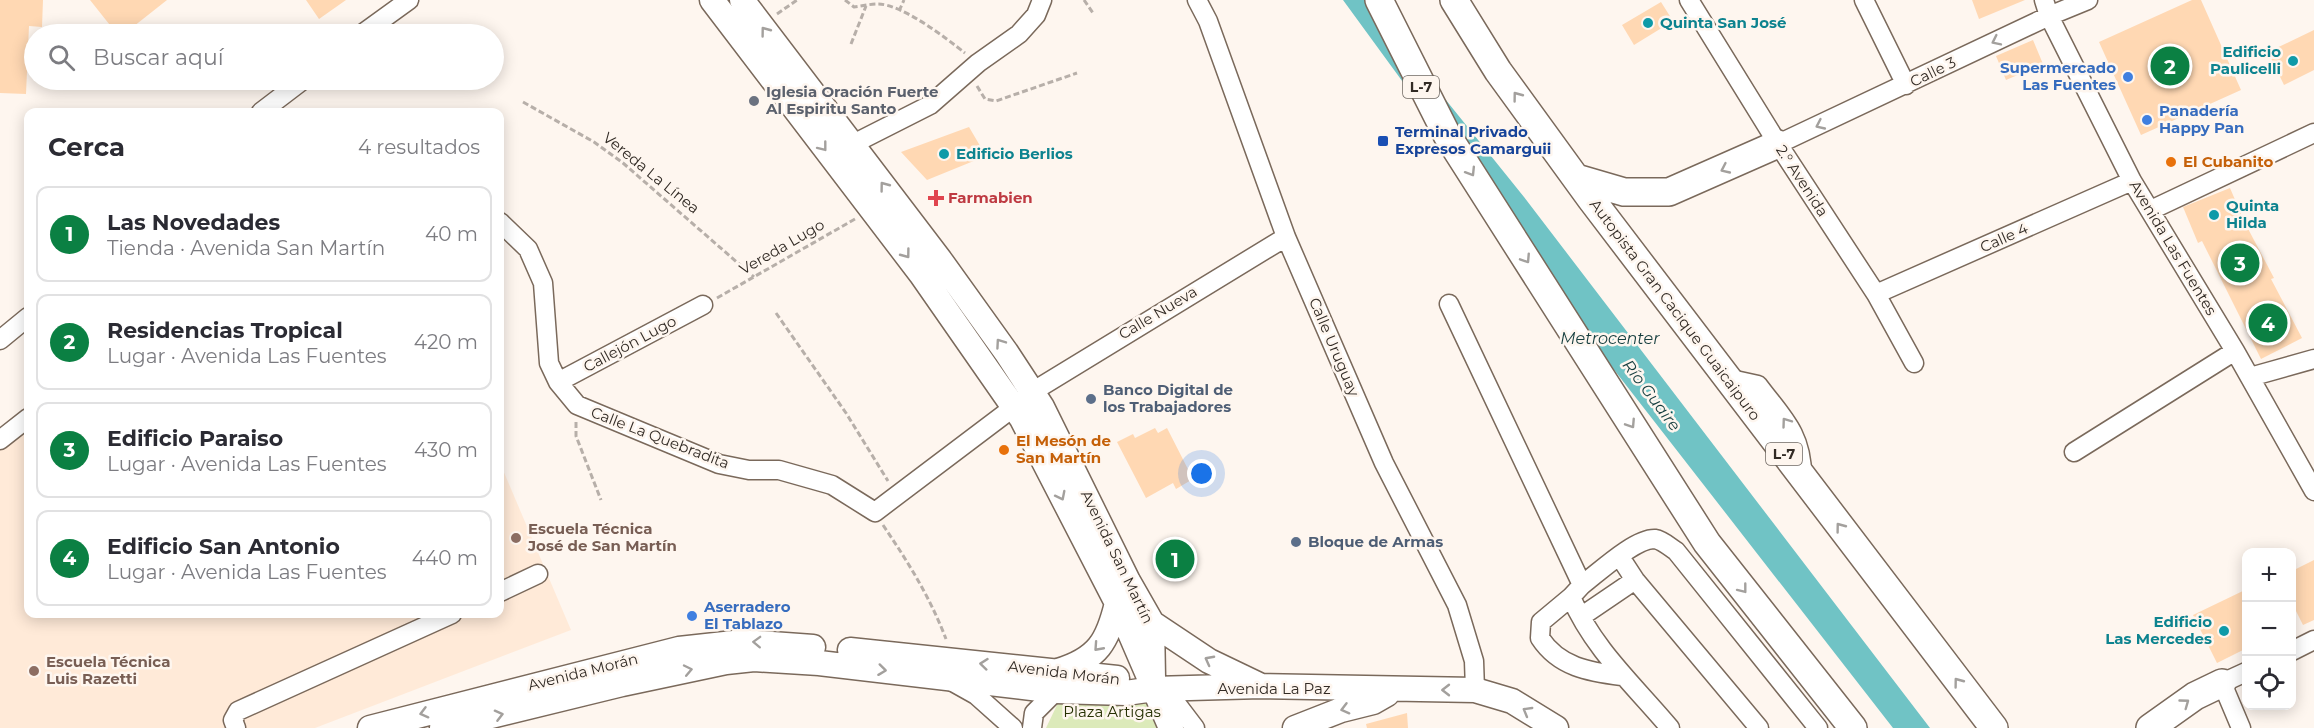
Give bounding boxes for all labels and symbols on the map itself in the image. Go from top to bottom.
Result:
place label: Quinta San José [1660,13,1786,32]
marker: Quinta San José [1641,16,1655,30]
one-way arrow [762,27,773,38]
one-way arrow [1992,34,2003,46]
place label: Edificio Paulicelli [2210,42,2281,78]
pin: 2 [2150,44,2190,88]
street label: Calle 3 [1907,52,1959,91]
marker: Edificio Paulicelli [2286,54,2300,68]
place label: Supermercado Las Fuentes [2000,58,2116,94]
marker: Supermercado Las Fuentes [2121,70,2135,84]
road number: L-7 [1403,76,1439,98]
place label: Iglesia Oración Fuerte Al Espiritu Santo [765,82,939,118]
one-way arrow [1514,92,1525,103]
marker: Iglesia Oración Fuerte Al Espiritu Santo [747,94,761,108]
place label: Panadería Happy Pan [2159,101,2244,137]
marker: Panadería Happy Pan [2140,113,2154,127]
one-way arrow [1815,117,1826,129]
place label: Terminal Privado Expresos Camarguii [1395,122,1551,158]
street label: Vereda La Línea [599,128,703,217]
marker: Terminal Privado Expresos Camarguii [1376,134,1390,148]
one-way arrow [816,140,827,151]
street label: 2.° Avenida [1772,141,1833,220]
place label: Edificio Berlios [956,144,1073,163]
marker: Edificio Berlios [937,147,951,161]
place label: El Cubanito [2183,152,2273,171]
marker: El Cubanito [2164,155,2178,169]
one-way arrow [1720,161,1731,173]
one-way arrow [1463,166,1475,176]
street label: Avenida Las Fuentes [2126,177,2221,319]
one-way arrow [881,181,892,192]
place label: Farmabien [948,188,1033,207]
marker: Farmabien [929,191,943,205]
street label: Autopista Gran Cacique Guaicaipuro [1586,195,1765,424]
place label: Quinta Hilda [2226,196,2279,232]
marker: Quinta Hilda [2207,208,2221,222]
street label: Vereda Lugo [736,215,828,279]
street label: Calle 4 [1977,219,2031,256]
pin: 3 [2220,240,2260,286]
one-way arrow [899,247,910,258]
one-way arrow [1519,252,1530,263]
street label: Calle Nueva [1115,282,1200,343]
street label: Calle Uruguay [1305,295,1364,400]
pin: 4 [2248,300,2288,346]
street label: Callejón Lugo [580,311,679,376]
water label: Metrocenter [1560,329,1660,348]
one-way arrow [996,338,1007,349]
water label: Río Guaire [1619,356,1685,435]
place label: Banco Digital de los Trabajadores [1103,380,1233,416]
marker: Banco Digital de los Trabajadores [1084,392,1098,406]
street label: Calle La Quebradita [588,402,732,473]
one-way arrow [1623,418,1635,428]
one-way arrow [1782,418,1793,429]
place label: El Mesón de San Martín [1016,431,1111,467]
marker: El Mesón de San Martín [997,443,1011,457]
road number: L-7 [1766,443,1802,465]
your location [1187,459,1216,488]
street label: Avenida San Martín [1077,487,1158,627]
one-way arrow [1054,490,1065,500]
place label: Escuela Técnica José de San Martín [527,519,677,555]
one-way arrow [1836,522,1847,533]
marker: Escuela Técnica José de San Martín [509,531,523,545]
place label: Bloque de Armas [1308,532,1443,551]
marker: Bloque de Armas [1289,535,1303,549]
pin: 1 [1156,536,1194,582]
one-way arrow [1735,582,1746,593]
place label: Aserradero El Tablazo [703,597,791,633]
marker: Aserradero El Tablazo [685,609,699,623]
place label: Edificio Las Mercedes [2105,612,2212,648]
marker: Edificio Las Mercedes [2217,624,2231,638]
one-way arrow [753,636,762,648]
one-way arrow [1094,640,1105,651]
street label: Avenida Morán [526,649,640,694]
place label: Escuela Técnica Luis Razetti [46,652,170,688]
street label: Avenida Morán [1007,656,1121,689]
one-way arrow [1205,656,1215,667]
one-way arrow [980,658,989,671]
marker: Escuela Técnica Luis Razetti [27,664,41,678]
one-way arrow [683,664,693,677]
one-way arrow [877,664,887,676]
one-way arrow [1955,677,1966,688]
street label: Avenida La Paz [1217,679,1331,698]
one-way arrow [1442,684,1451,696]
one-way arrow [2178,700,2189,711]
park label: Plaza Artigas [1063,702,1161,721]
one-way arrow [1340,702,1351,714]
one-way arrow [419,706,429,719]
one-way arrow [1523,706,1533,718]
one-way arrow [494,709,504,722]

